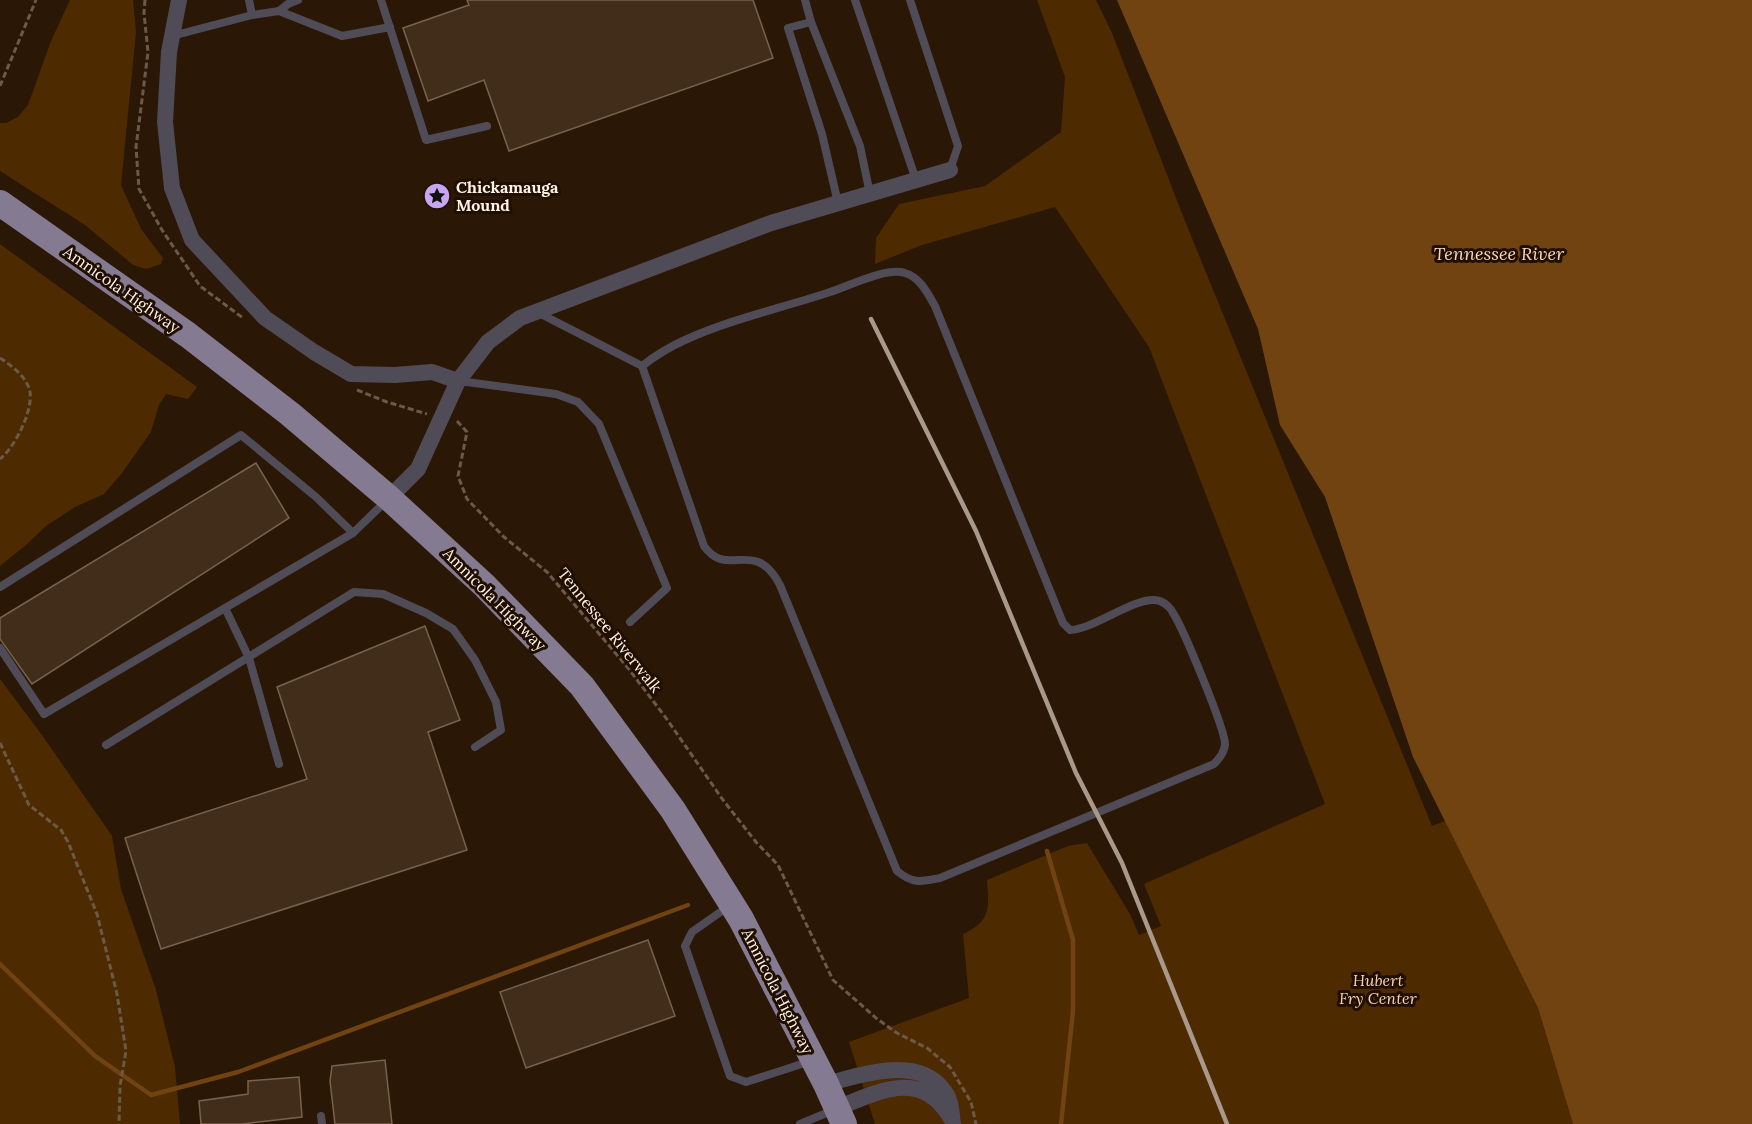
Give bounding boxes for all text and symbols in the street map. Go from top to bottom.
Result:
place label: Chickamauga Mound [456,177,559,215]
place icon: Chickamauga Mound [422,181,452,211]
street label: Amnicola Highway [59,241,185,337]
water label: Tennessee River [1434,242,1565,265]
street label: Amnicola Highway [438,542,551,655]
street label: Tennessee Riverwalk [554,564,667,697]
street label: Amnicola Highway [737,924,818,1057]
park label: Hubert Fry Center [1339,970,1418,1008]

